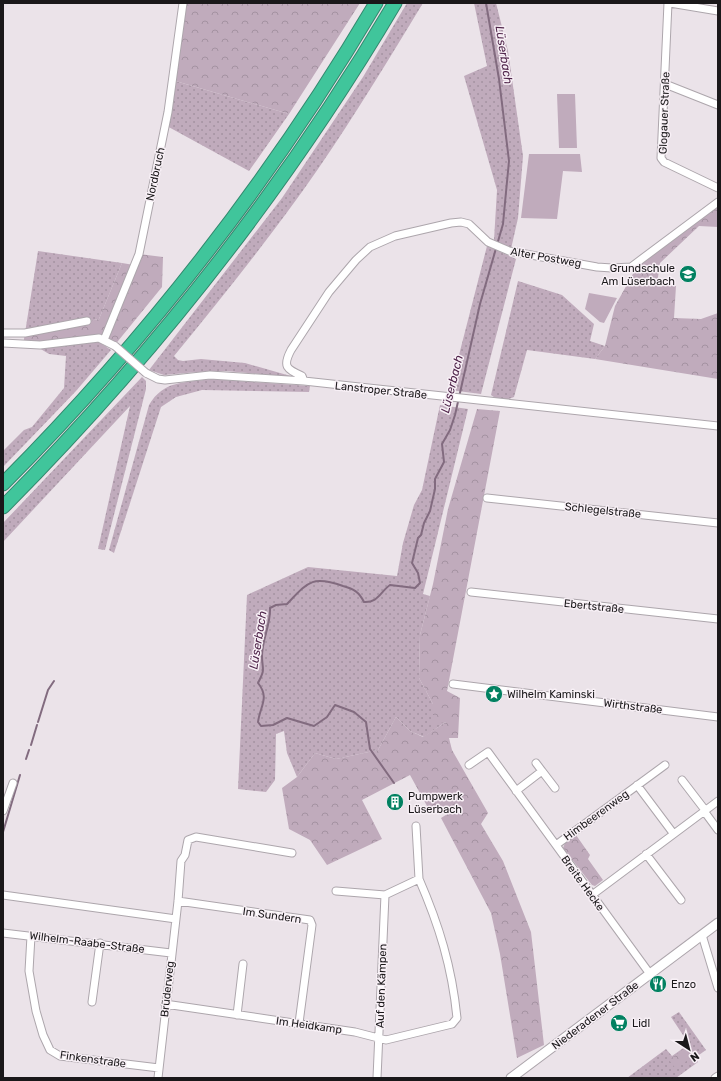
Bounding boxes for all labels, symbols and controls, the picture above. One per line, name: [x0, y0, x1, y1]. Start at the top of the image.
water label: Lüserbach: [492, 25, 516, 85]
street label: Glogauer Straße: [657, 72, 672, 154]
street label: Nordbruch: [143, 146, 168, 202]
street label: Alter Postweg: [509, 245, 582, 270]
place label: Grundschule Am Lüserbach: [601, 262, 675, 288]
school or university icon: Grundschule Am Lüserbach: [678, 264, 698, 284]
water label: Lüserbach: [438, 354, 466, 414]
street label: Lanstroper Straße: [334, 379, 428, 402]
street label: Schlegelstraße: [564, 500, 642, 521]
street label: Ebertstraße: [563, 597, 625, 616]
water label: Lüserbach: [246, 610, 270, 670]
place icon: Wilhelm Kaminski: [484, 684, 504, 704]
place label: Wilhelm Kaminski: [507, 688, 595, 701]
street label: Wirthstraße: [603, 696, 663, 717]
street label: Himbeerenweg: [561, 787, 631, 843]
place label: Pumpwerk Lüserbach: [408, 790, 463, 816]
building icon: Pumpwerk Lüserbach: [385, 792, 405, 812]
street label: Breite Hecke: [558, 853, 607, 913]
street label: Im Sundern: [242, 905, 302, 926]
street label: Wilhelm-Raabe-Straße: [29, 929, 145, 956]
street label: Auf den Kämpen: [374, 944, 389, 1028]
street label: Brüderweg: [158, 960, 177, 1018]
restaurant icon: Enzo: [648, 974, 668, 994]
street label: Niederadener Straße: [549, 978, 641, 1052]
place label: Enzo: [671, 978, 696, 991]
supermarket icon: Lidl: [609, 1013, 629, 1033]
street label: Im Heidkamp: [275, 1014, 343, 1037]
place label: Lidl: [632, 1017, 650, 1030]
north arrow: [669, 1029, 709, 1069]
street label: Finkenstraße: [59, 1048, 127, 1071]
text: N: [687, 1049, 702, 1064]

